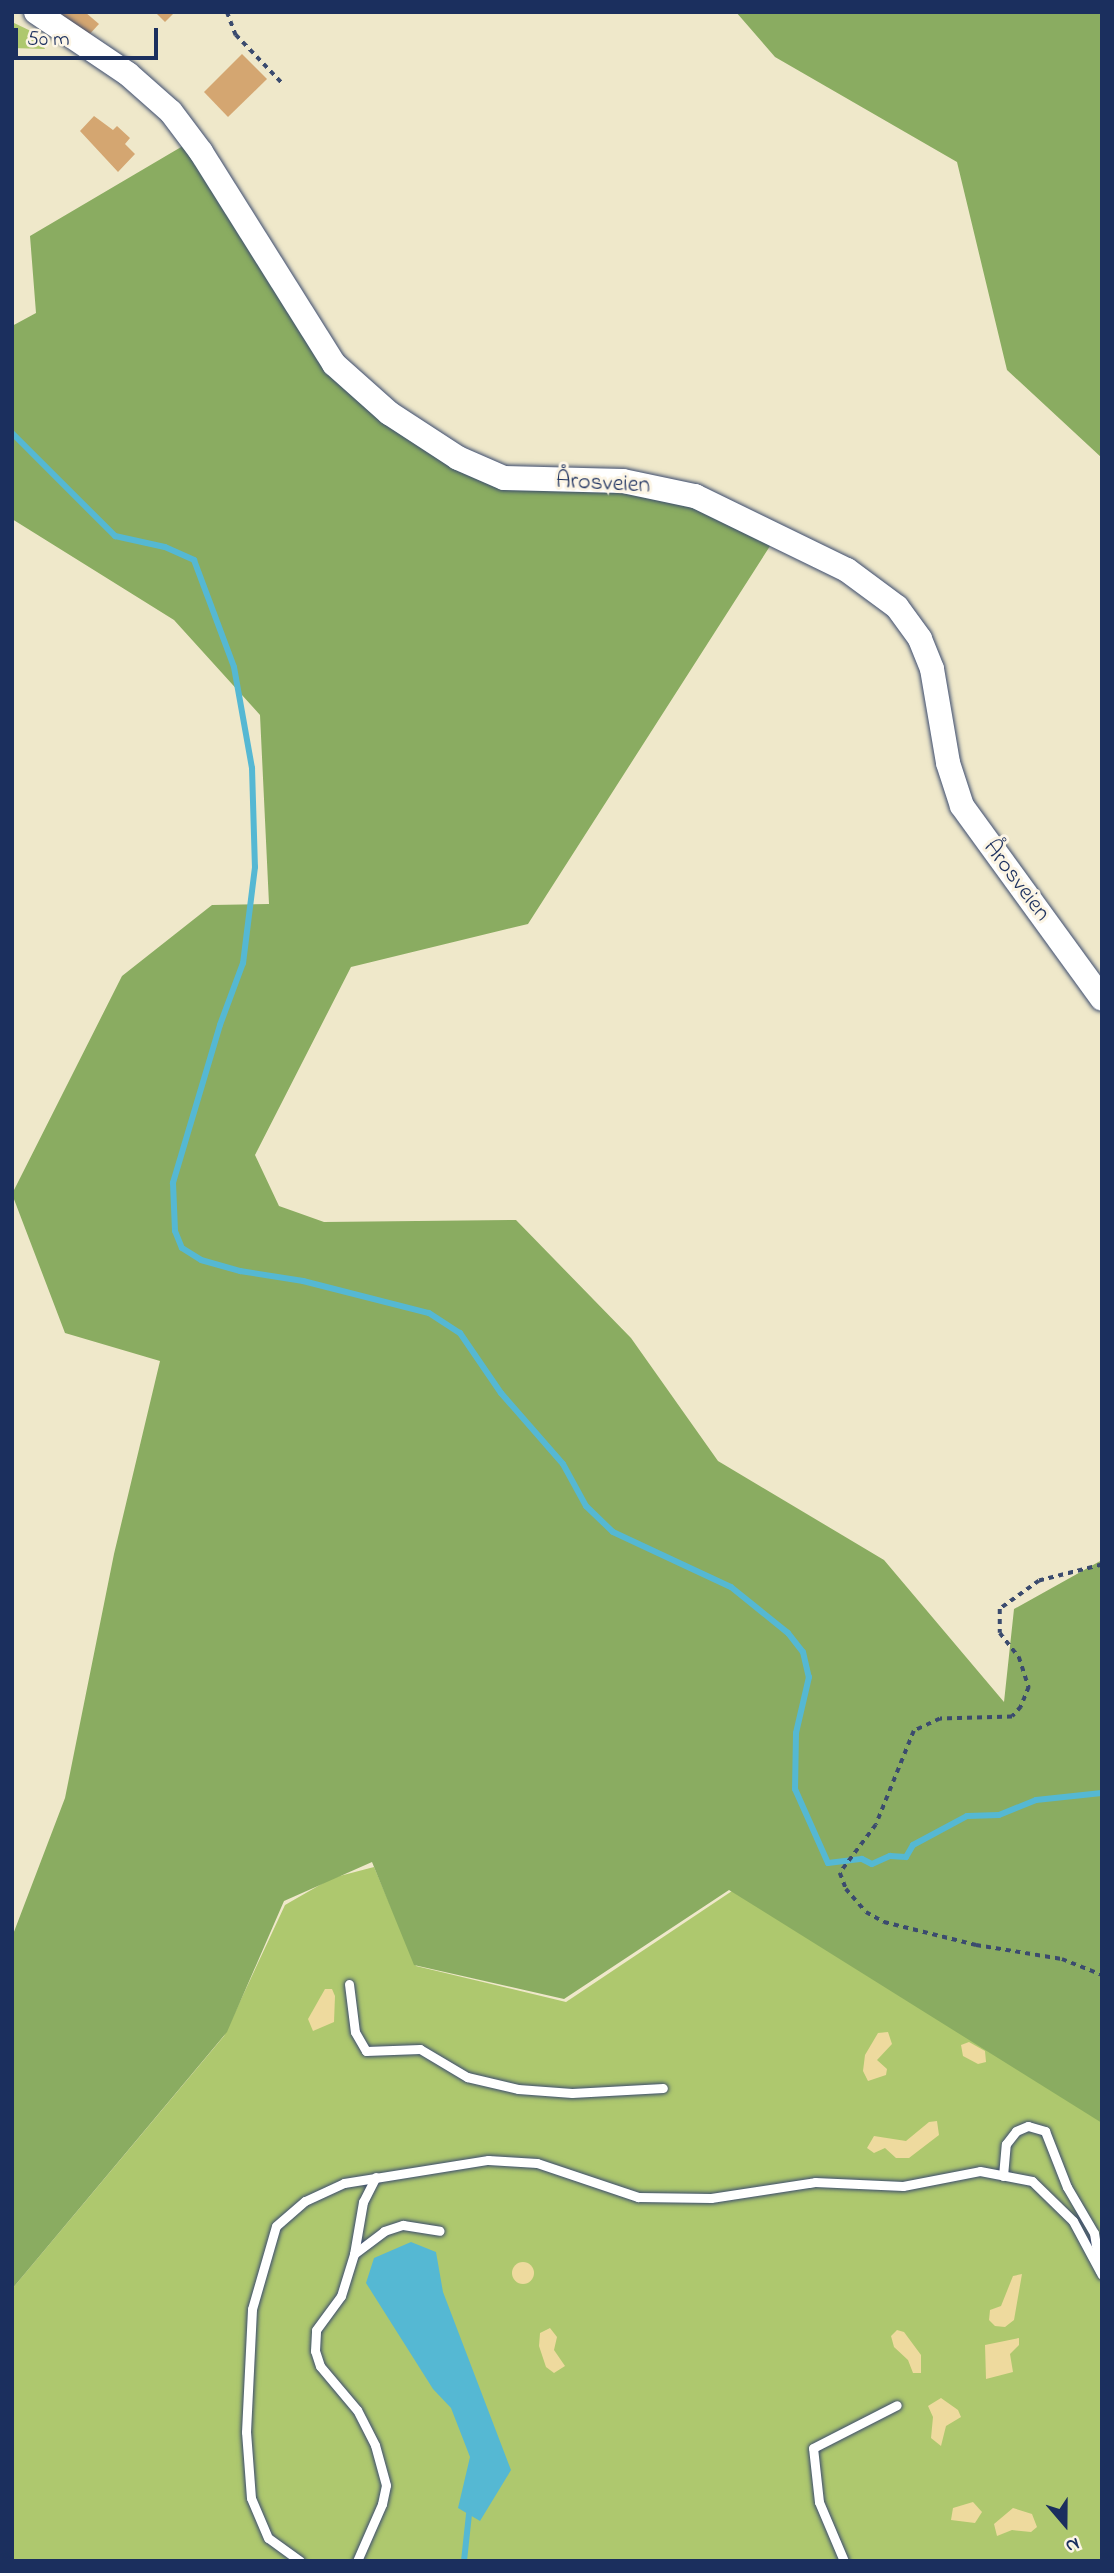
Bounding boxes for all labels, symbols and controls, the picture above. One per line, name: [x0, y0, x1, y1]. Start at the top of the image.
scale bar: [18, 14, 161, 58]
text: 50 m: [27, 25, 70, 55]
street label: Årosveien: [555, 467, 651, 501]
street label: Årosveien: [976, 835, 1056, 927]
north arrow: [1030, 2489, 1100, 2559]
text: N: [1062, 2529, 1083, 2559]

